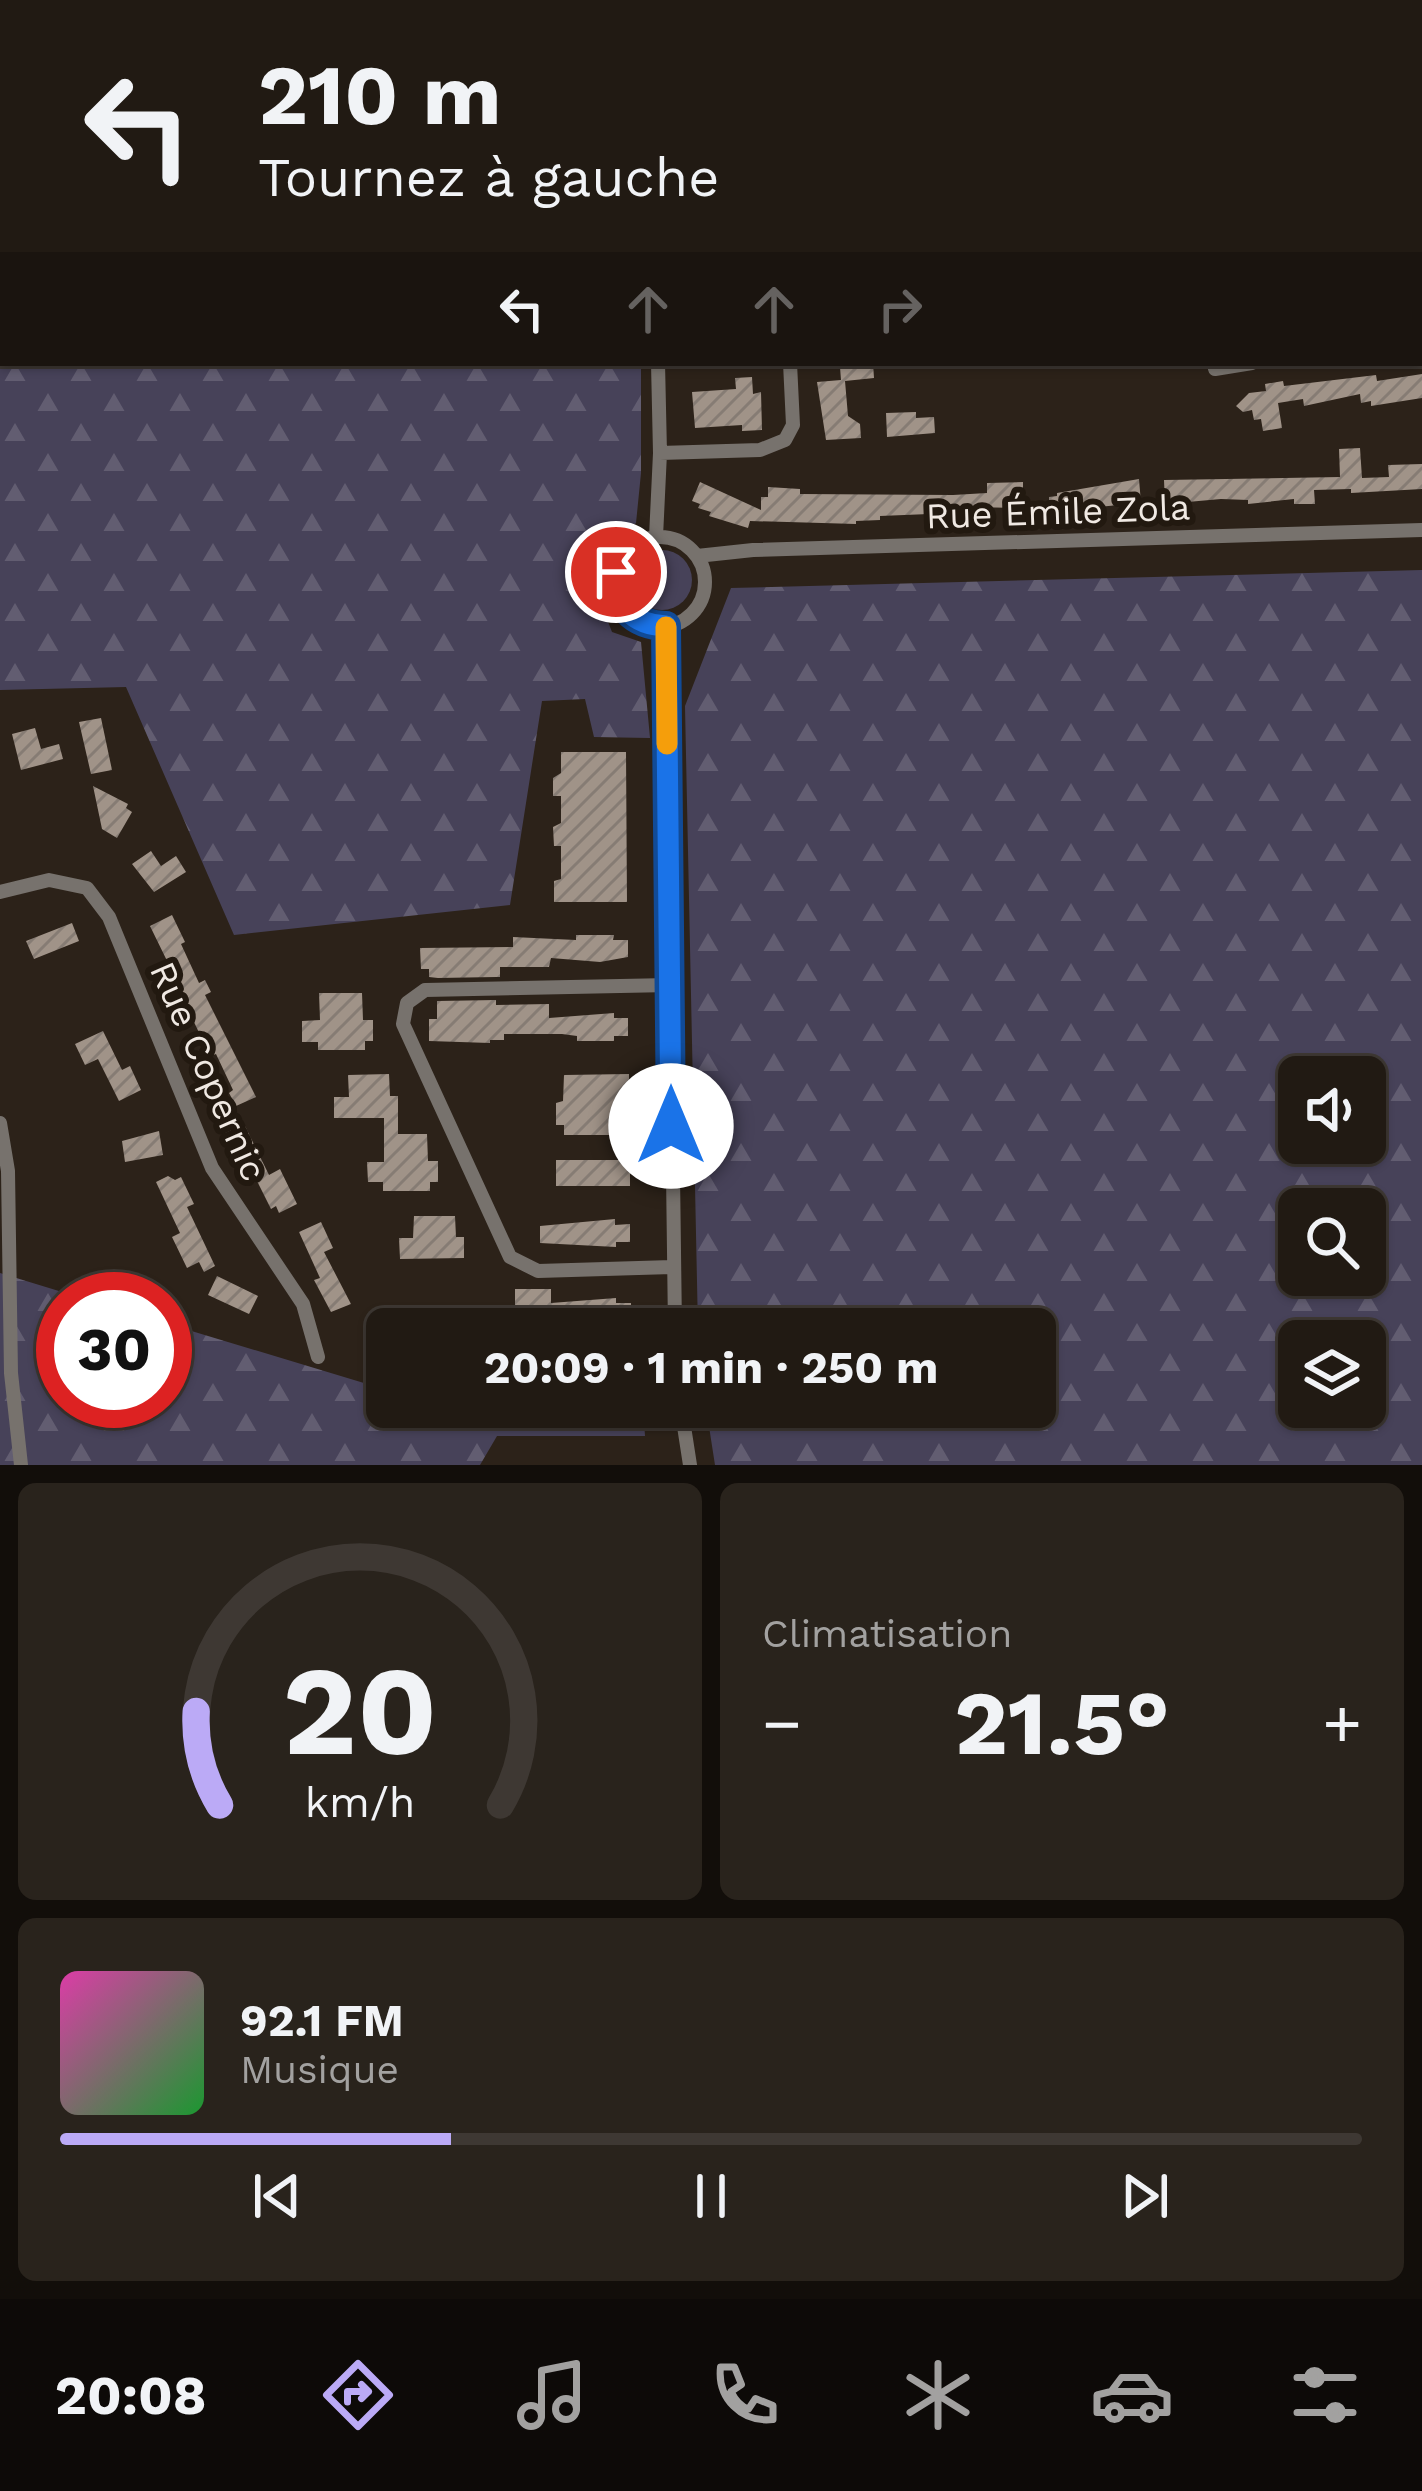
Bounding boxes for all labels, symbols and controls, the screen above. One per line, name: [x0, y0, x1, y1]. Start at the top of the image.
text: 210 m: [258, 46, 501, 144]
icon: left: [60, 48, 216, 204]
text: Tournez à gauche: [258, 146, 719, 209]
icon: left: [489, 276, 555, 342]
icon: ahead: [615, 276, 681, 342]
icon: ahead: [741, 276, 807, 342]
icon: right: [867, 276, 933, 342]
street label: Rue Émile Zola: [925, 486, 1191, 538]
pin: [565, 521, 667, 623]
icon: arrive: [583, 539, 649, 605]
street label: Rue Copernic: [141, 955, 275, 1187]
map controls: [1278, 1056, 1386, 1428]
button: sound: [1278, 1056, 1386, 1164]
position arrow: [608, 1063, 734, 1189]
button: search: [1278, 1188, 1386, 1296]
speed limit sign: 30: [36, 1272, 192, 1428]
button: layers: [1278, 1320, 1386, 1428]
text: 20:09 · 1 min · 250 m: [484, 1341, 938, 1394]
text: Climatisation: [762, 1611, 1012, 1656]
text: 20: [283, 1638, 437, 1784]
text: 21.5°: [954, 1670, 1170, 1776]
text: −: [762, 1685, 802, 1762]
text: +: [1322, 1685, 1362, 1762]
text: km/h: [305, 1776, 415, 1826]
text: 92.1 FM: [240, 1994, 404, 2047]
text: Musique: [240, 2047, 399, 2092]
icon: previous: [244, 2163, 310, 2229]
icon: pause: [678, 2163, 744, 2229]
icon: next: [1112, 2163, 1178, 2229]
icon: directions: [316, 2353, 400, 2437]
icon: music: [510, 2353, 594, 2437]
icon: phone: [703, 2353, 787, 2437]
icon: climate: [896, 2353, 980, 2437]
icon: car: [1090, 2353, 1174, 2437]
icon: filters: [1283, 2353, 1367, 2437]
text: 20:08: [55, 2364, 207, 2427]

